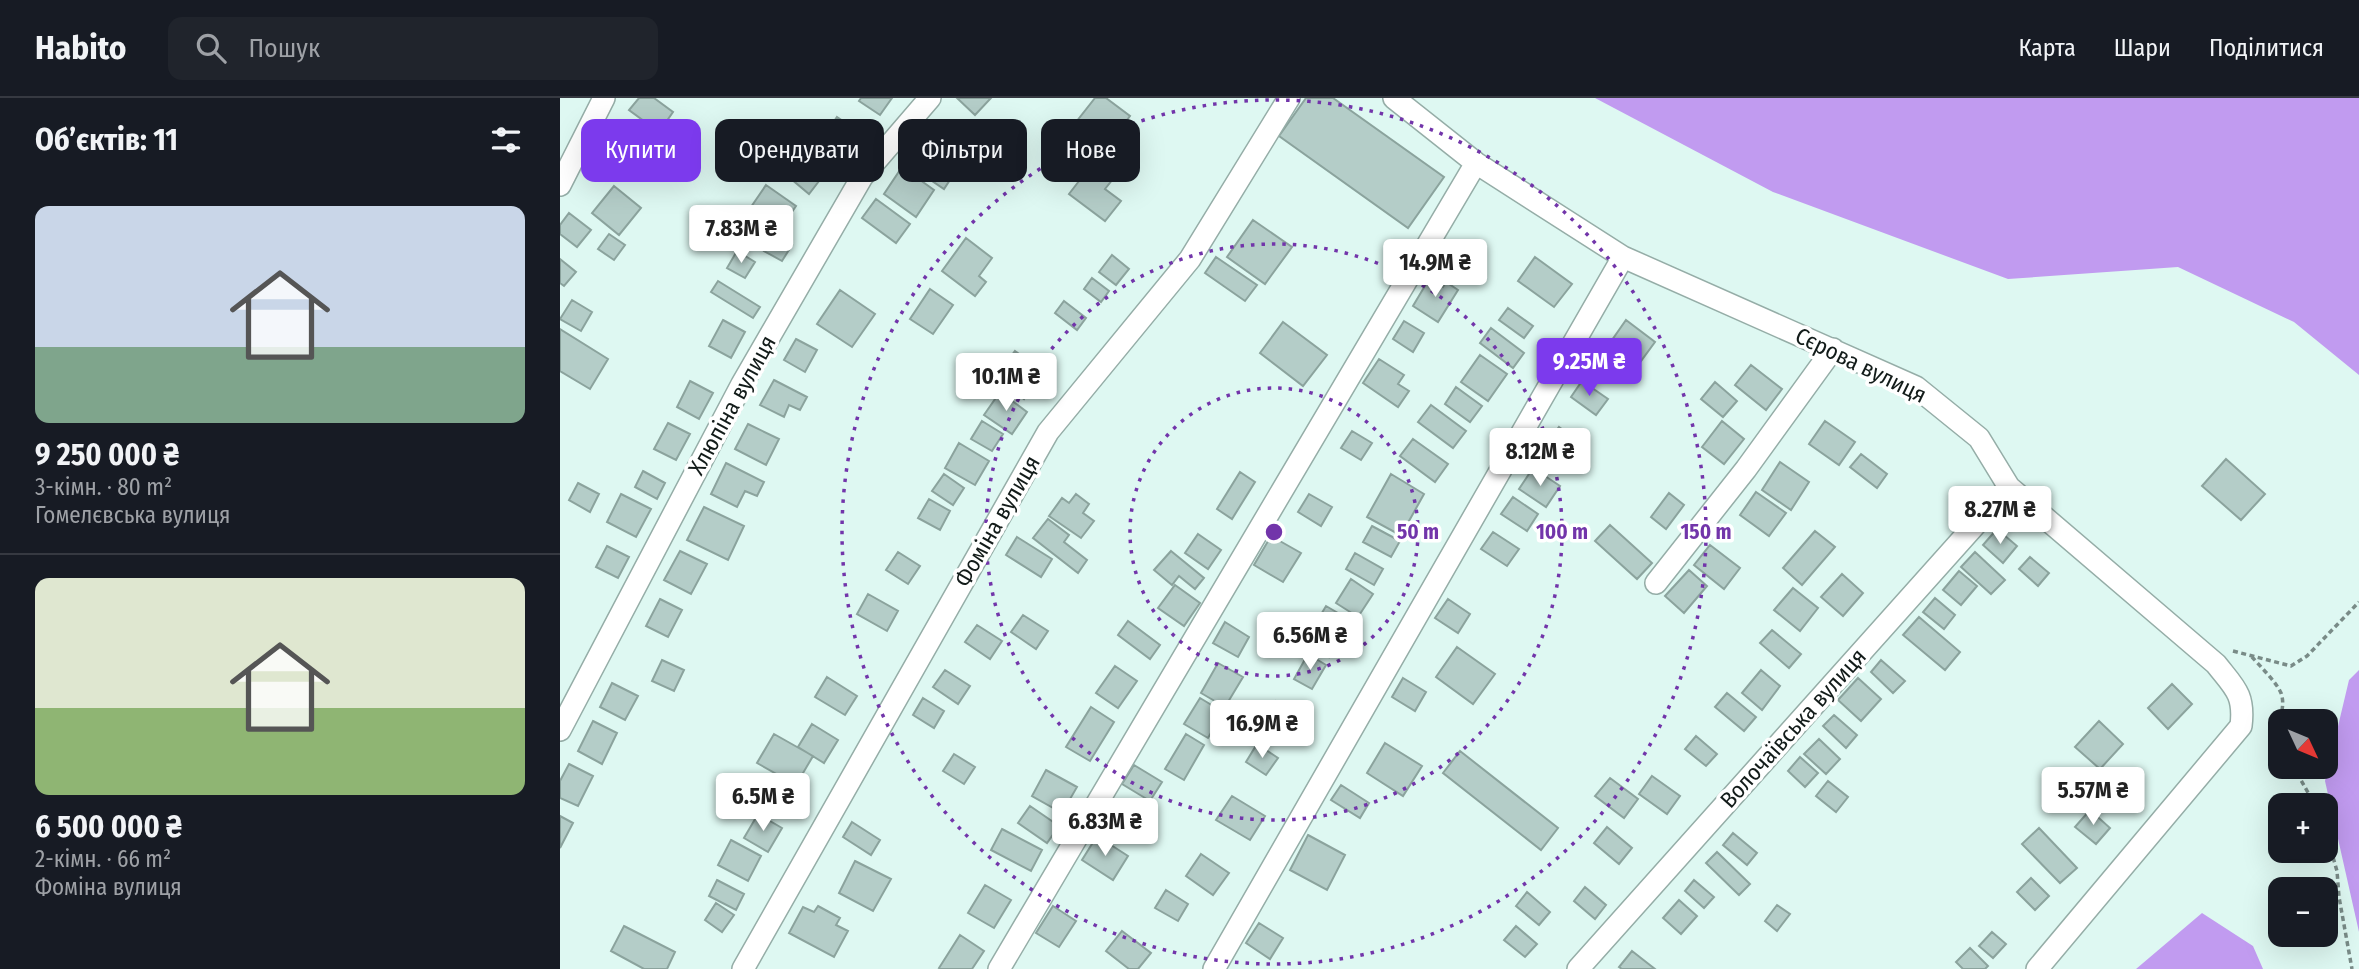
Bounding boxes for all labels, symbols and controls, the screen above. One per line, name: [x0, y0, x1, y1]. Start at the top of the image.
search box: [168, 17, 658, 80]
text: Habito: [35, 28, 126, 68]
icon: search: [192, 29, 230, 67]
text: Пошук: [248, 33, 320, 64]
text: Карта: [2018, 34, 2076, 62]
text: Шари: [2114, 34, 2171, 62]
text: Поділитися: [2209, 34, 2324, 62]
chip: Купити: [581, 119, 701, 182]
chip: Орендувати: [715, 119, 884, 182]
chip: Фільтри: [898, 119, 1027, 182]
chip: Нове: [1041, 119, 1140, 182]
icon: filters: [487, 121, 525, 159]
text: Об’єктів: 11: [35, 122, 178, 158]
pin: 7.83M ₴: [676, 206, 806, 265]
text: 7.83M ₴: [705, 214, 777, 242]
pin: 14.9M ₴: [1370, 240, 1500, 299]
text: 14.9M ₴: [1399, 248, 1471, 276]
icon: home: [217, 252, 343, 378]
street label: Сєрова вулиця: [1791, 321, 1931, 409]
street label: Хлюпіна вулиця: [682, 330, 782, 480]
pin: 9.25M ₴: [1524, 338, 1654, 398]
text: 9.25M ₴: [1553, 347, 1625, 375]
pin: 10.1M ₴: [941, 354, 1071, 413]
text: 10.1M ₴: [972, 362, 1040, 390]
pin: 8.12M ₴: [1475, 428, 1605, 488]
text: 9 250 000 ₴: [35, 437, 179, 473]
text: 8.12M ₴: [1506, 437, 1575, 465]
street label: Фоміна вулиця: [948, 450, 1046, 592]
text: 3-кімн. · 80 m²: [35, 473, 172, 501]
pin: 8.27M ₴: [1935, 486, 2065, 546]
text: 8.27M ₴: [1964, 495, 2036, 523]
text: Гомелєвська вулиця: [35, 501, 230, 529]
text: 50 m: [1397, 519, 1439, 545]
text: 100 m: [1536, 519, 1588, 545]
text: 150 m: [1680, 519, 1732, 545]
centre of rings: [1262, 520, 1286, 544]
pin: 6.56M ₴: [1245, 612, 1375, 672]
text: 6.56M ₴: [1273, 621, 1347, 649]
icon: home: [217, 624, 343, 750]
street label: Волочаївська вулиця: [1714, 643, 1872, 813]
pin: 16.9M ₴: [1197, 700, 1327, 760]
text: 16.9M ₴: [1226, 709, 1298, 737]
north arrow: [2268, 709, 2338, 779]
map controls: [2268, 709, 2338, 947]
pin: 5.57M ₴: [2028, 768, 2158, 827]
pin: 6.5M ₴: [706, 774, 820, 833]
text: 5.57M ₴: [2058, 776, 2128, 804]
text: 6.5M ₴: [732, 782, 794, 810]
button: +: [2268, 793, 2338, 863]
pin: 6.83M ₴: [1040, 798, 1170, 858]
text: 6.83M ₴: [1068, 807, 1142, 835]
text: 6 500 000 ₴: [35, 809, 182, 845]
text: 2-кімн. · 66 m²: [35, 845, 171, 873]
text: Фоміна вулиця: [35, 873, 182, 901]
button: −: [2268, 877, 2338, 947]

